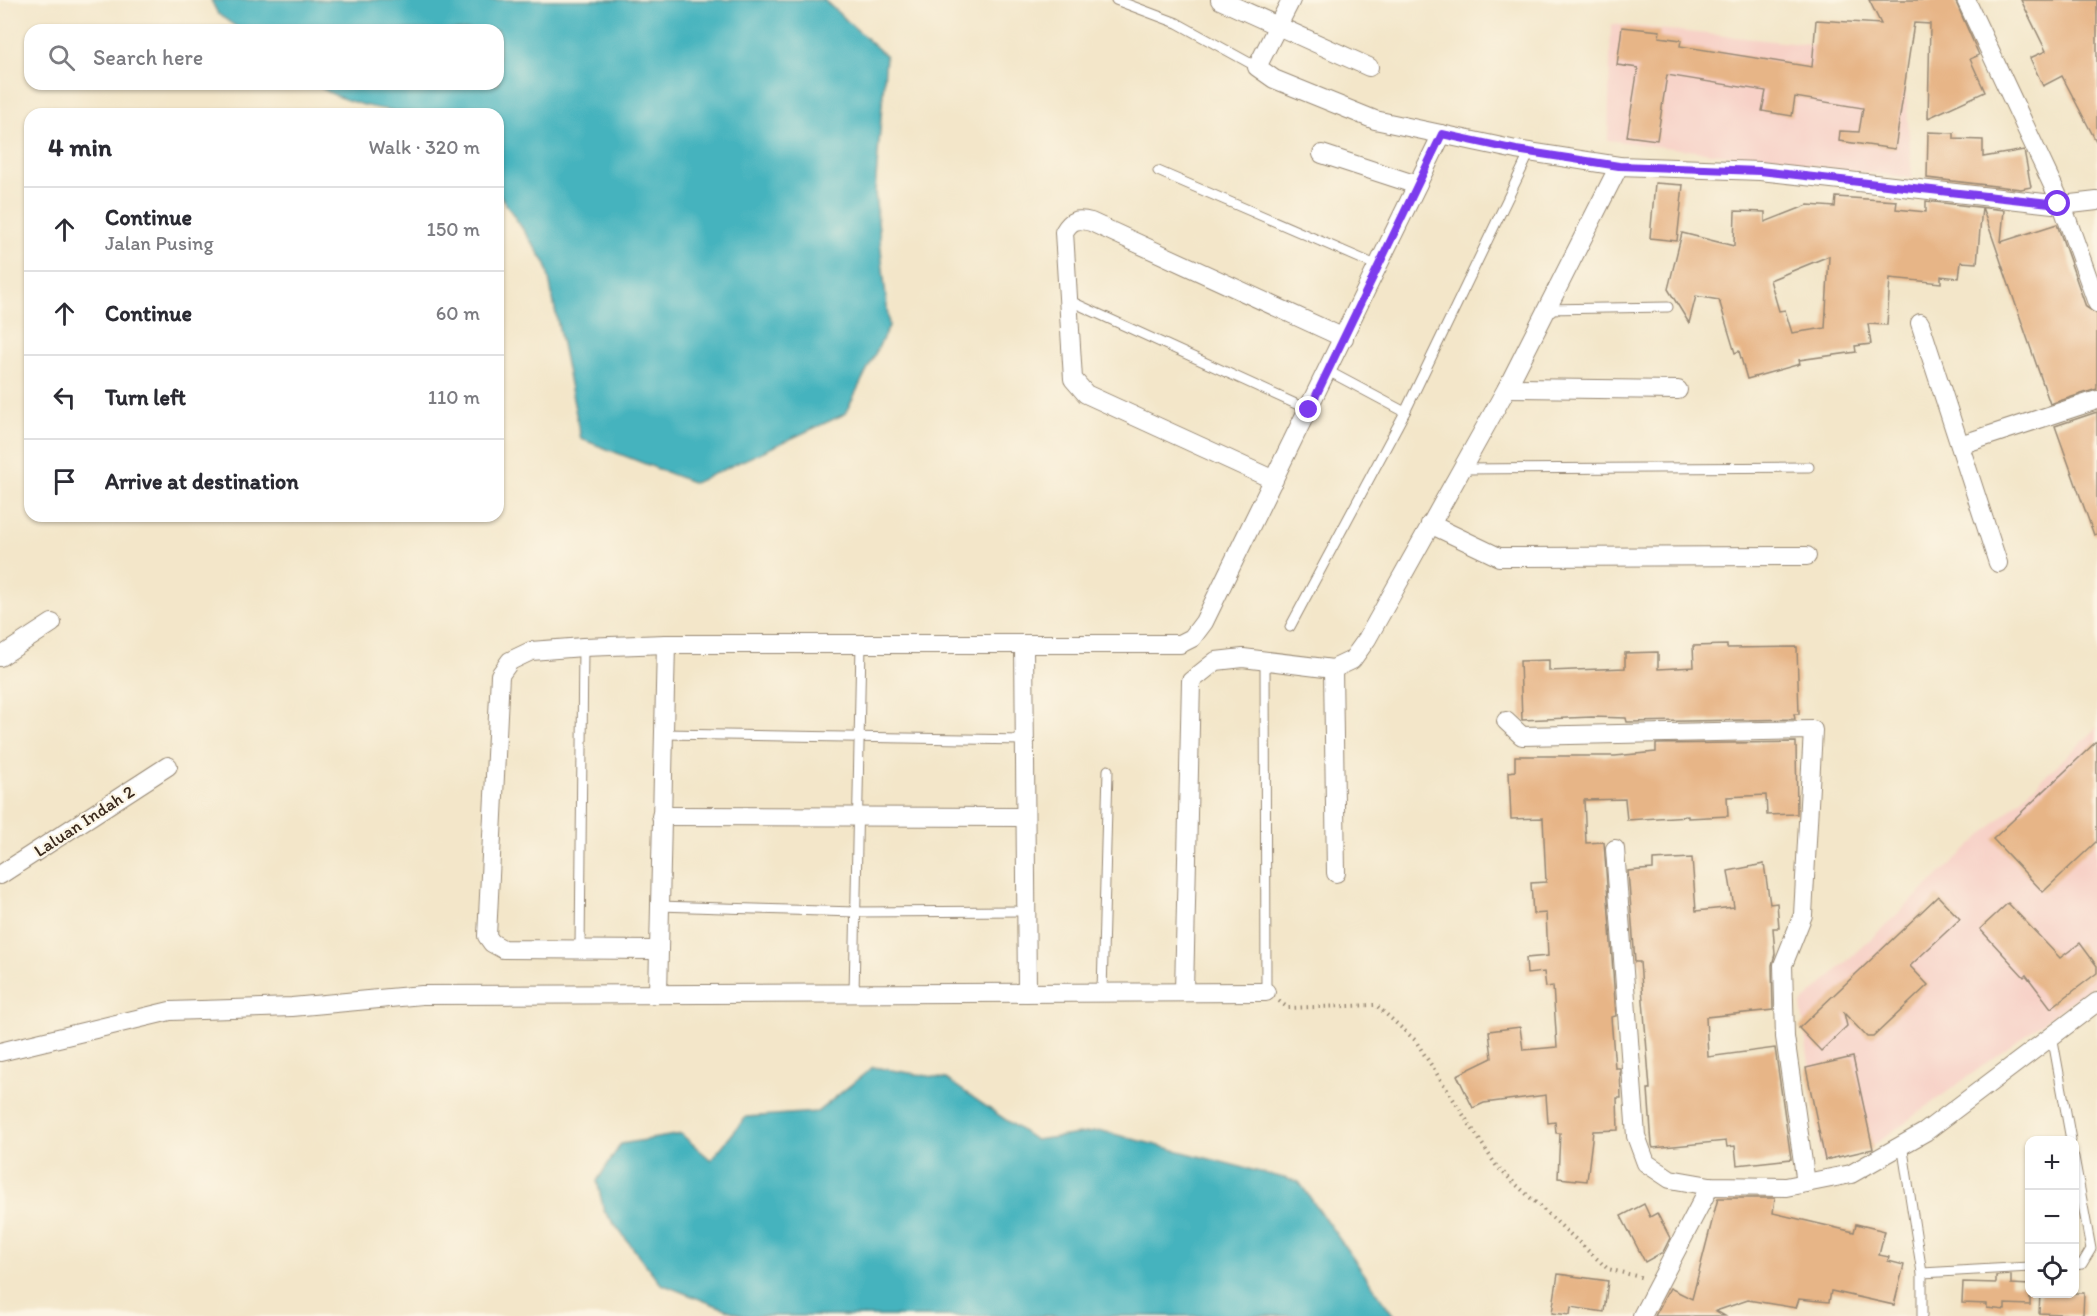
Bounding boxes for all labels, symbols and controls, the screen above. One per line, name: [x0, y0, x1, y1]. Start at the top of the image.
search box: [24, 24, 504, 90]
icon: search: [45, 41, 78, 74]
text: Search here: [93, 44, 203, 71]
text: 4 min: [48, 131, 112, 163]
text: Walk · 320 m: [368, 135, 480, 159]
route start: [2044, 190, 2070, 216]
text: Continue: [105, 204, 192, 231]
icon: ahead: [48, 213, 81, 246]
text: 150 m: [427, 217, 480, 241]
text: Jalan Pusing: [105, 231, 214, 255]
icon: ahead: [48, 297, 81, 330]
text: Continue: [105, 300, 192, 327]
text: 60 m: [436, 301, 480, 325]
icon: left: [48, 381, 81, 414]
text: Turn left: [105, 384, 186, 411]
text: 110 m: [428, 385, 480, 409]
route end: [1295, 396, 1321, 422]
icon: arrive: [48, 465, 81, 498]
text: Arrive at destination: [105, 468, 299, 495]
street label: Laluan Indah 2: [30, 780, 139, 862]
map controls: [2025, 1136, 2079, 1298]
button: +: [2025, 1136, 2079, 1190]
button: −: [2025, 1190, 2079, 1244]
button: locate: [2025, 1244, 2079, 1298]

